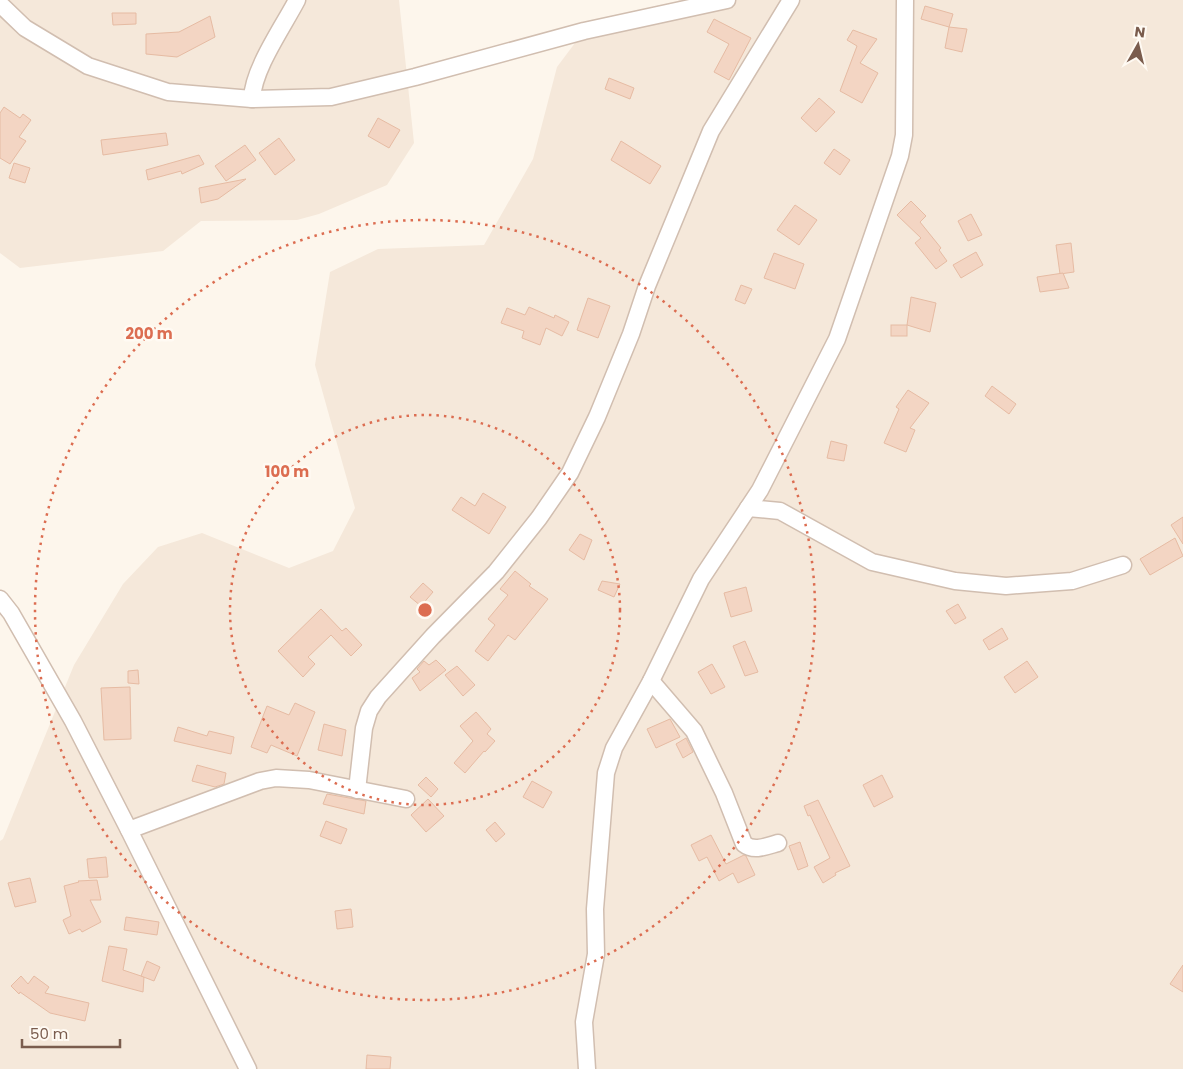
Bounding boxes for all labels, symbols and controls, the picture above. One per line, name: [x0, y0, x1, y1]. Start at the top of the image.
north arrow: [1113, 20, 1163, 70]
text: N: [1133, 21, 1146, 43]
text: 200 m: [125, 323, 173, 344]
text: 100 m: [265, 461, 309, 482]
centre of rings: [416, 601, 434, 619]
scale bar: [22, 1016, 120, 1048]
text: 50 m: [30, 1023, 68, 1044]

